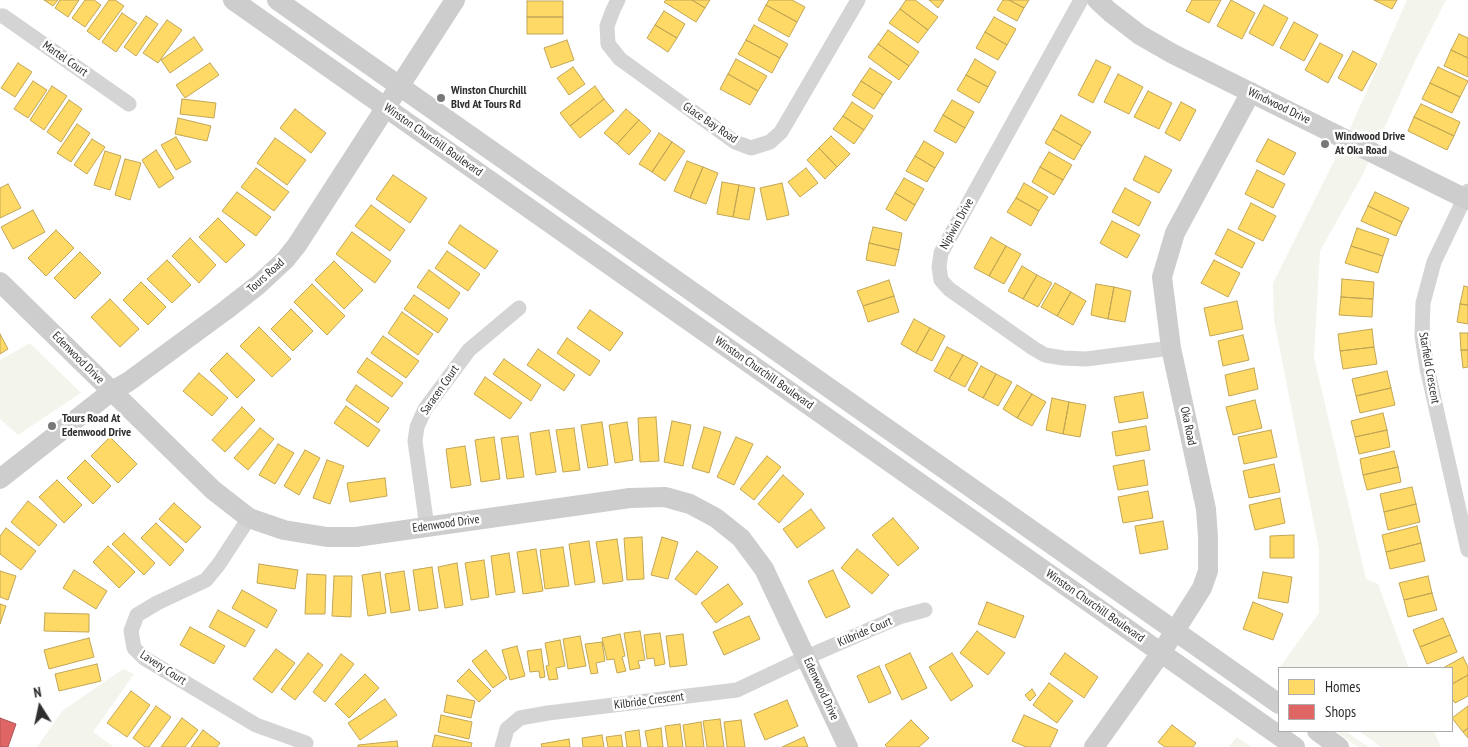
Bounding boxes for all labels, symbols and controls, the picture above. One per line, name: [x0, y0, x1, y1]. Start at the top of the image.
street label: Martel Court: [40, 38, 90, 80]
place label: Winston Churchill Blvd At Tours Rd: [451, 84, 526, 112]
street label: Windwood Drive: [1245, 85, 1313, 127]
marker: Winston Churchill Blvd At Tours Rd: [435, 92, 447, 104]
street label: Glace Bay Road: [680, 99, 740, 147]
street label: Winston Churchill Boulevard: [381, 100, 485, 180]
place label: Windwood Drive At Oka Road: [1335, 130, 1405, 158]
marker: Windwood Drive At Oka Road: [1319, 138, 1331, 150]
street label: Nipiwin Drive: [937, 196, 977, 252]
street label: Tours Road: [245, 256, 287, 296]
street label: Edenwood Drive: [49, 329, 107, 387]
street label: Starfield Crescent: [1416, 331, 1442, 405]
street label: Winston Churchill Boulevard: [712, 333, 816, 413]
street label: Saracen Court: [418, 362, 462, 418]
street label: Oka Road: [1177, 405, 1199, 447]
place label: Tours Road At Edenwood Drive: [62, 412, 131, 440]
marker: Tours Road At Edenwood Drive: [46, 420, 58, 432]
street label: Edenwood Drive: [412, 512, 480, 536]
street label: Winston Churchill Boulevard: [1043, 566, 1147, 646]
street label: Kilbride Court: [836, 614, 894, 650]
street label: Lavery Court: [137, 648, 189, 688]
street label: Edenwood Drive: [800, 655, 842, 723]
legend: [1278, 667, 1453, 732]
text: Homes: [1325, 677, 1361, 696]
north arrow: [15, 682, 65, 732]
text: N: [32, 683, 43, 702]
street label: Kilbride Crescent: [613, 690, 685, 712]
text: Shops: [1325, 702, 1356, 721]

